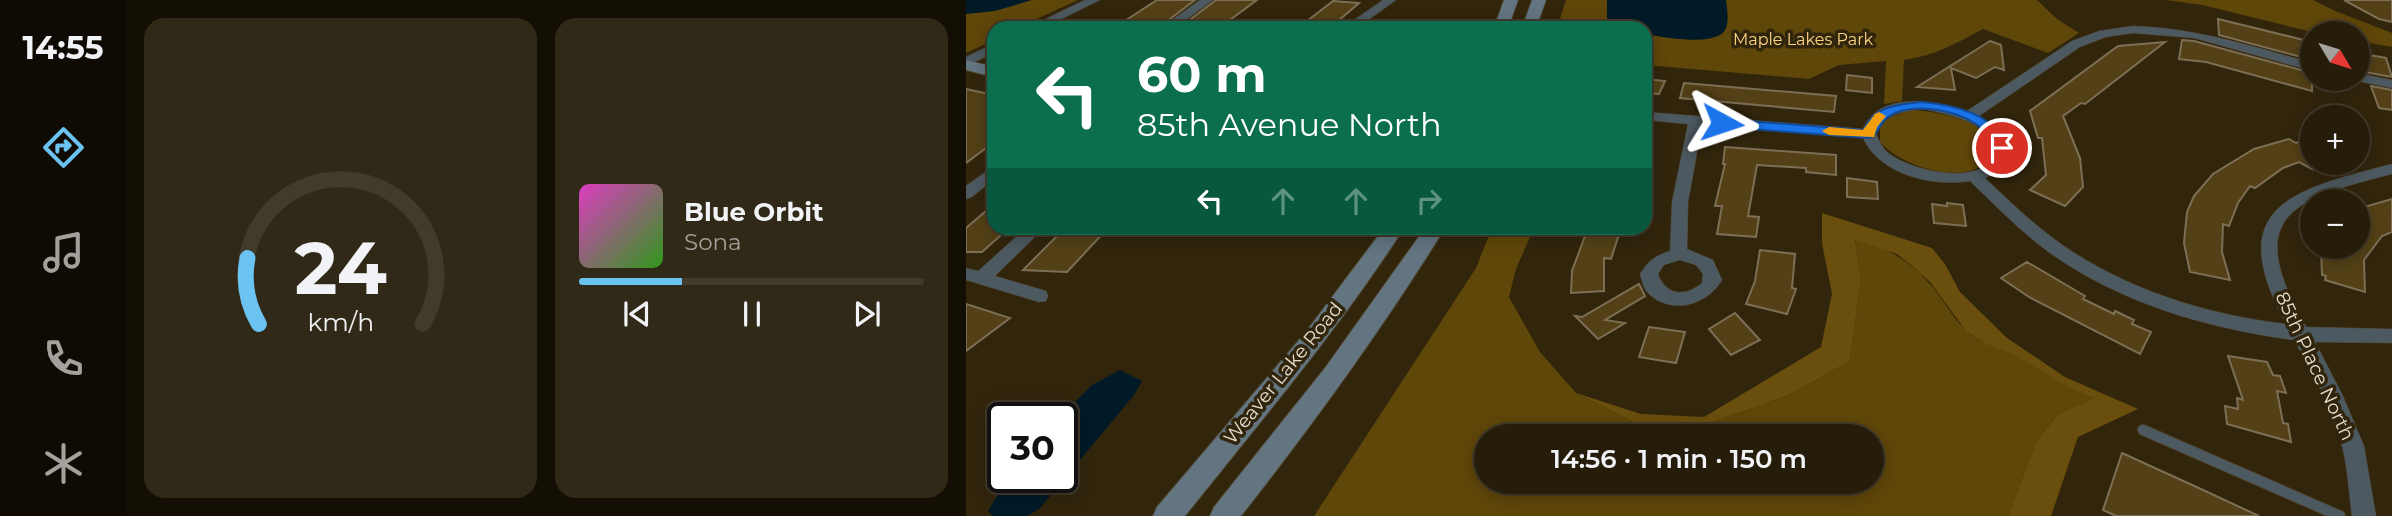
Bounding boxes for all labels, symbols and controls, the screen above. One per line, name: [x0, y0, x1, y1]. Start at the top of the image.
north arrow: [2300, 21, 2370, 91]
map controls: [2300, 21, 2370, 259]
text: 14:55: [22, 28, 104, 67]
park label: Maple Lakes Park: [1733, 30, 1873, 49]
text: 60 m: [1137, 45, 1267, 104]
icon: left: [1022, 49, 1113, 140]
position arrow: [1685, 86, 1759, 160]
text: 85th Avenue North: [1137, 105, 1442, 144]
button: +: [2300, 105, 2370, 175]
pin: [1972, 118, 2032, 178]
icon: directions: [39, 123, 88, 172]
icon: arrive: [1983, 129, 2021, 167]
icon: left: [1191, 182, 1229, 220]
icon: ahead: [1264, 182, 1302, 220]
icon: ahead: [1337, 182, 1375, 220]
icon: right: [1410, 182, 1448, 220]
button: −: [2300, 189, 2370, 259]
text: Blue Orbit: [684, 196, 823, 228]
text: 24: [294, 224, 387, 312]
icon: music: [39, 228, 88, 277]
text: Sona: [684, 228, 742, 256]
street label: 85th Place North: [2271, 288, 2359, 444]
icon: previous: [618, 295, 656, 333]
icon: pause: [733, 295, 771, 333]
icon: next: [848, 295, 886, 333]
street label: Weaver Lake Road: [1219, 297, 1347, 449]
text: km/h: [307, 307, 374, 337]
icon: phone: [39, 334, 88, 383]
speed limit sign: 30: [987, 402, 1078, 493]
icon: climate: [39, 439, 88, 488]
text: 14:56 · 1 min · 150 m: [1551, 443, 1807, 475]

